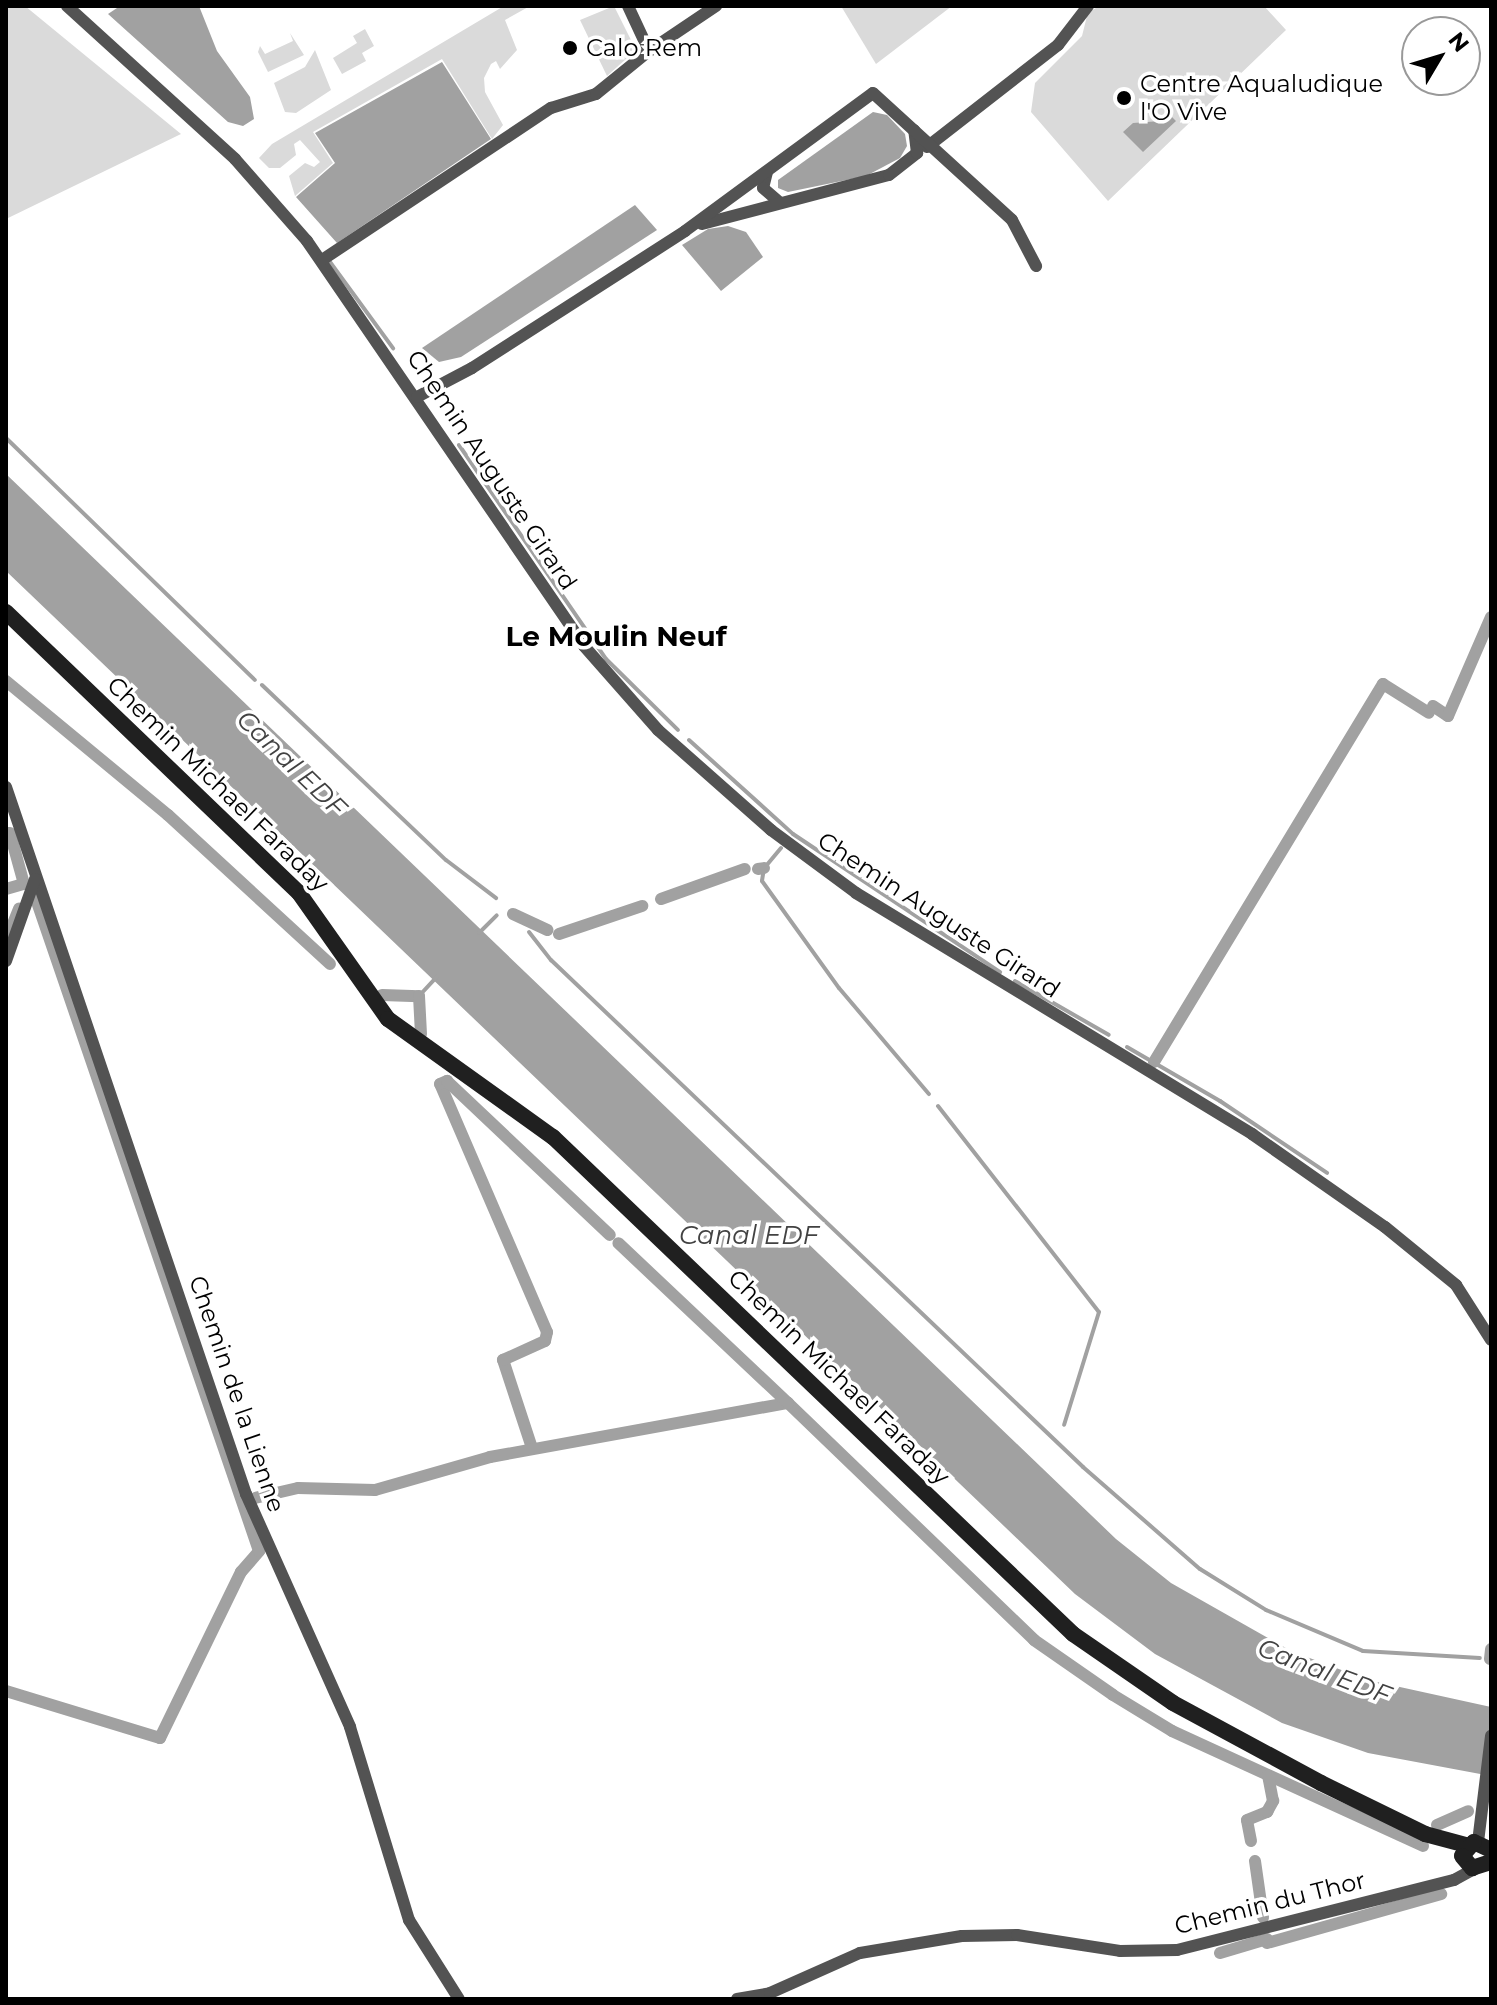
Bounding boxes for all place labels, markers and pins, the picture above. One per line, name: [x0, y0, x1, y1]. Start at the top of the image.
place label: Calo Rem: [586, 34, 702, 62]
marker: Calo Rem: [561, 39, 579, 57]
place label: Centre Aqualudique l'O Vive: [1140, 70, 1383, 126]
marker: Centre Aqualudique l'O Vive: [1115, 89, 1133, 107]

